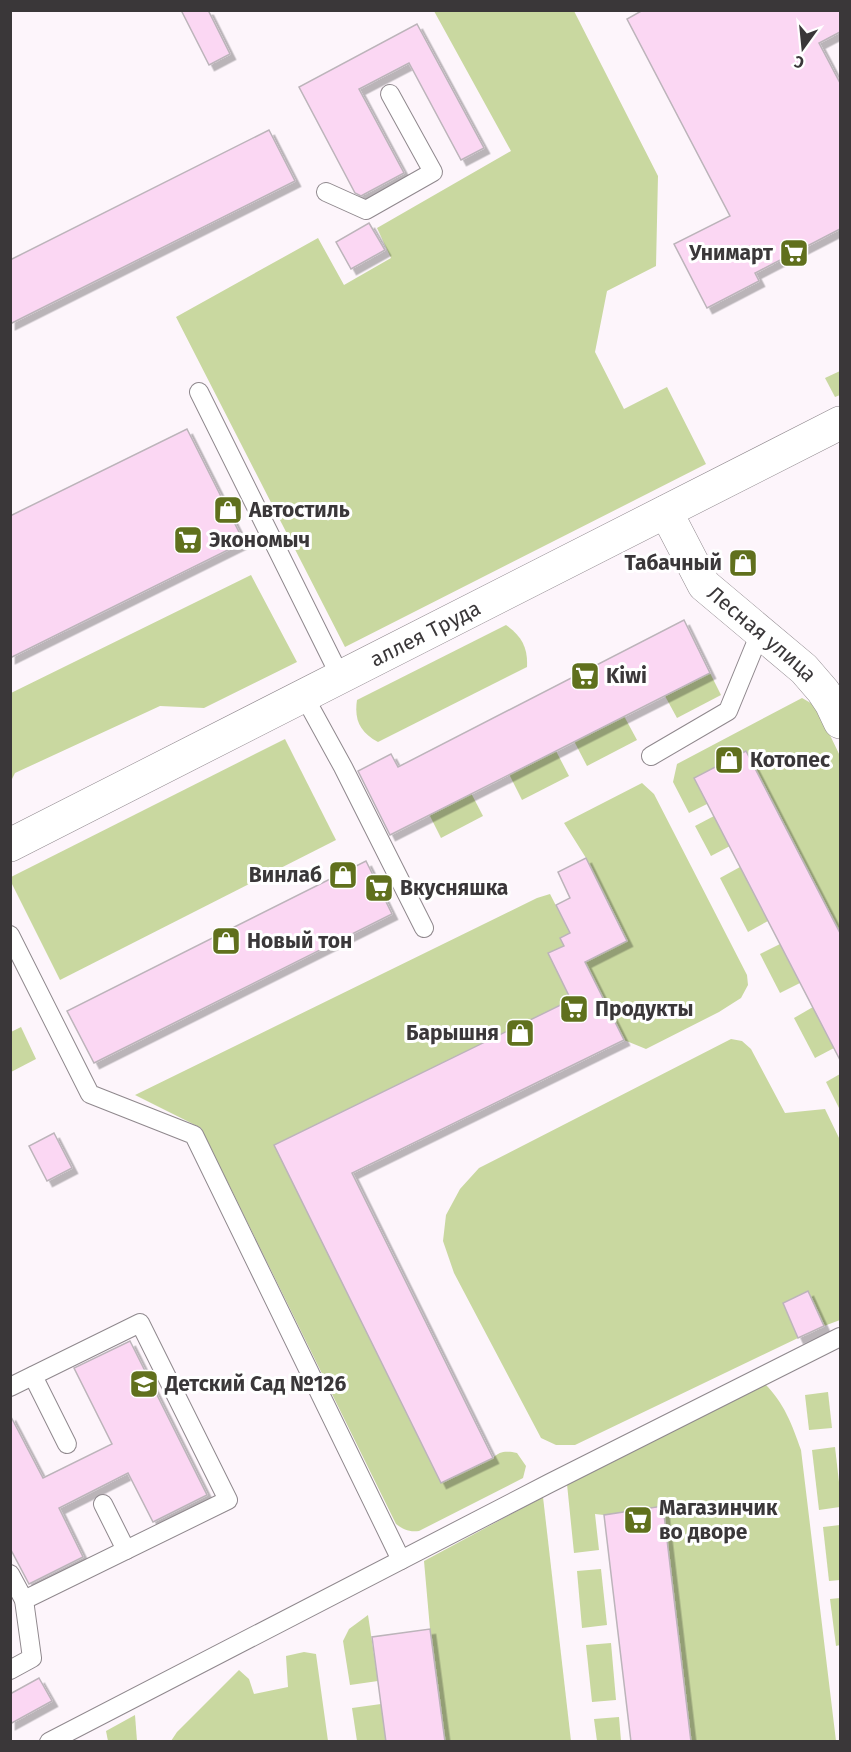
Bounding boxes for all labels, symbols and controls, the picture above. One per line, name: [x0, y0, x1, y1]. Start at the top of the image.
north arrow: [773, 18, 833, 78]
text: С: [792, 51, 806, 72]
supermarket icon: Унимарт: [778, 237, 810, 269]
place label: Унимарт: [688, 240, 774, 266]
shop icon: Автостиль: [212, 494, 244, 526]
place label: Автостиль: [248, 497, 350, 523]
supermarket icon: Экономыч: [172, 524, 204, 556]
place label: Экономыч: [209, 527, 310, 553]
shop icon: Табачный: [727, 547, 759, 579]
place label: Табачный: [625, 550, 722, 576]
street label: Лесная улица: [702, 580, 822, 687]
street label: аллея Труда: [366, 595, 485, 673]
supermarket icon: Kiwi: [569, 660, 601, 692]
place label: Kiwi: [606, 663, 647, 689]
shop icon: Котопес: [713, 744, 745, 776]
place label: Котопес: [750, 747, 830, 773]
shop icon: Винлаб: [327, 859, 359, 891]
place label: Винлаб: [249, 862, 322, 888]
supermarket icon: Вкусняшка: [363, 872, 395, 904]
place label: Вкусняшка: [400, 875, 508, 901]
shop icon: Новый тон: [210, 925, 242, 957]
place label: Новый тон: [247, 928, 352, 954]
supermarket icon: Продукты: [558, 993, 590, 1025]
place label: Продукты: [595, 996, 693, 1022]
shop icon: Барышня: [504, 1017, 536, 1049]
place label: Барышня: [406, 1020, 499, 1046]
school or university icon: Детский Сад №126: [128, 1368, 160, 1400]
place label: Детский Сад №126: [164, 1371, 346, 1397]
place label: Магазинчик во дворе: [659, 1495, 778, 1545]
supermarket icon: Магазинчик во дворе: [622, 1504, 654, 1536]

